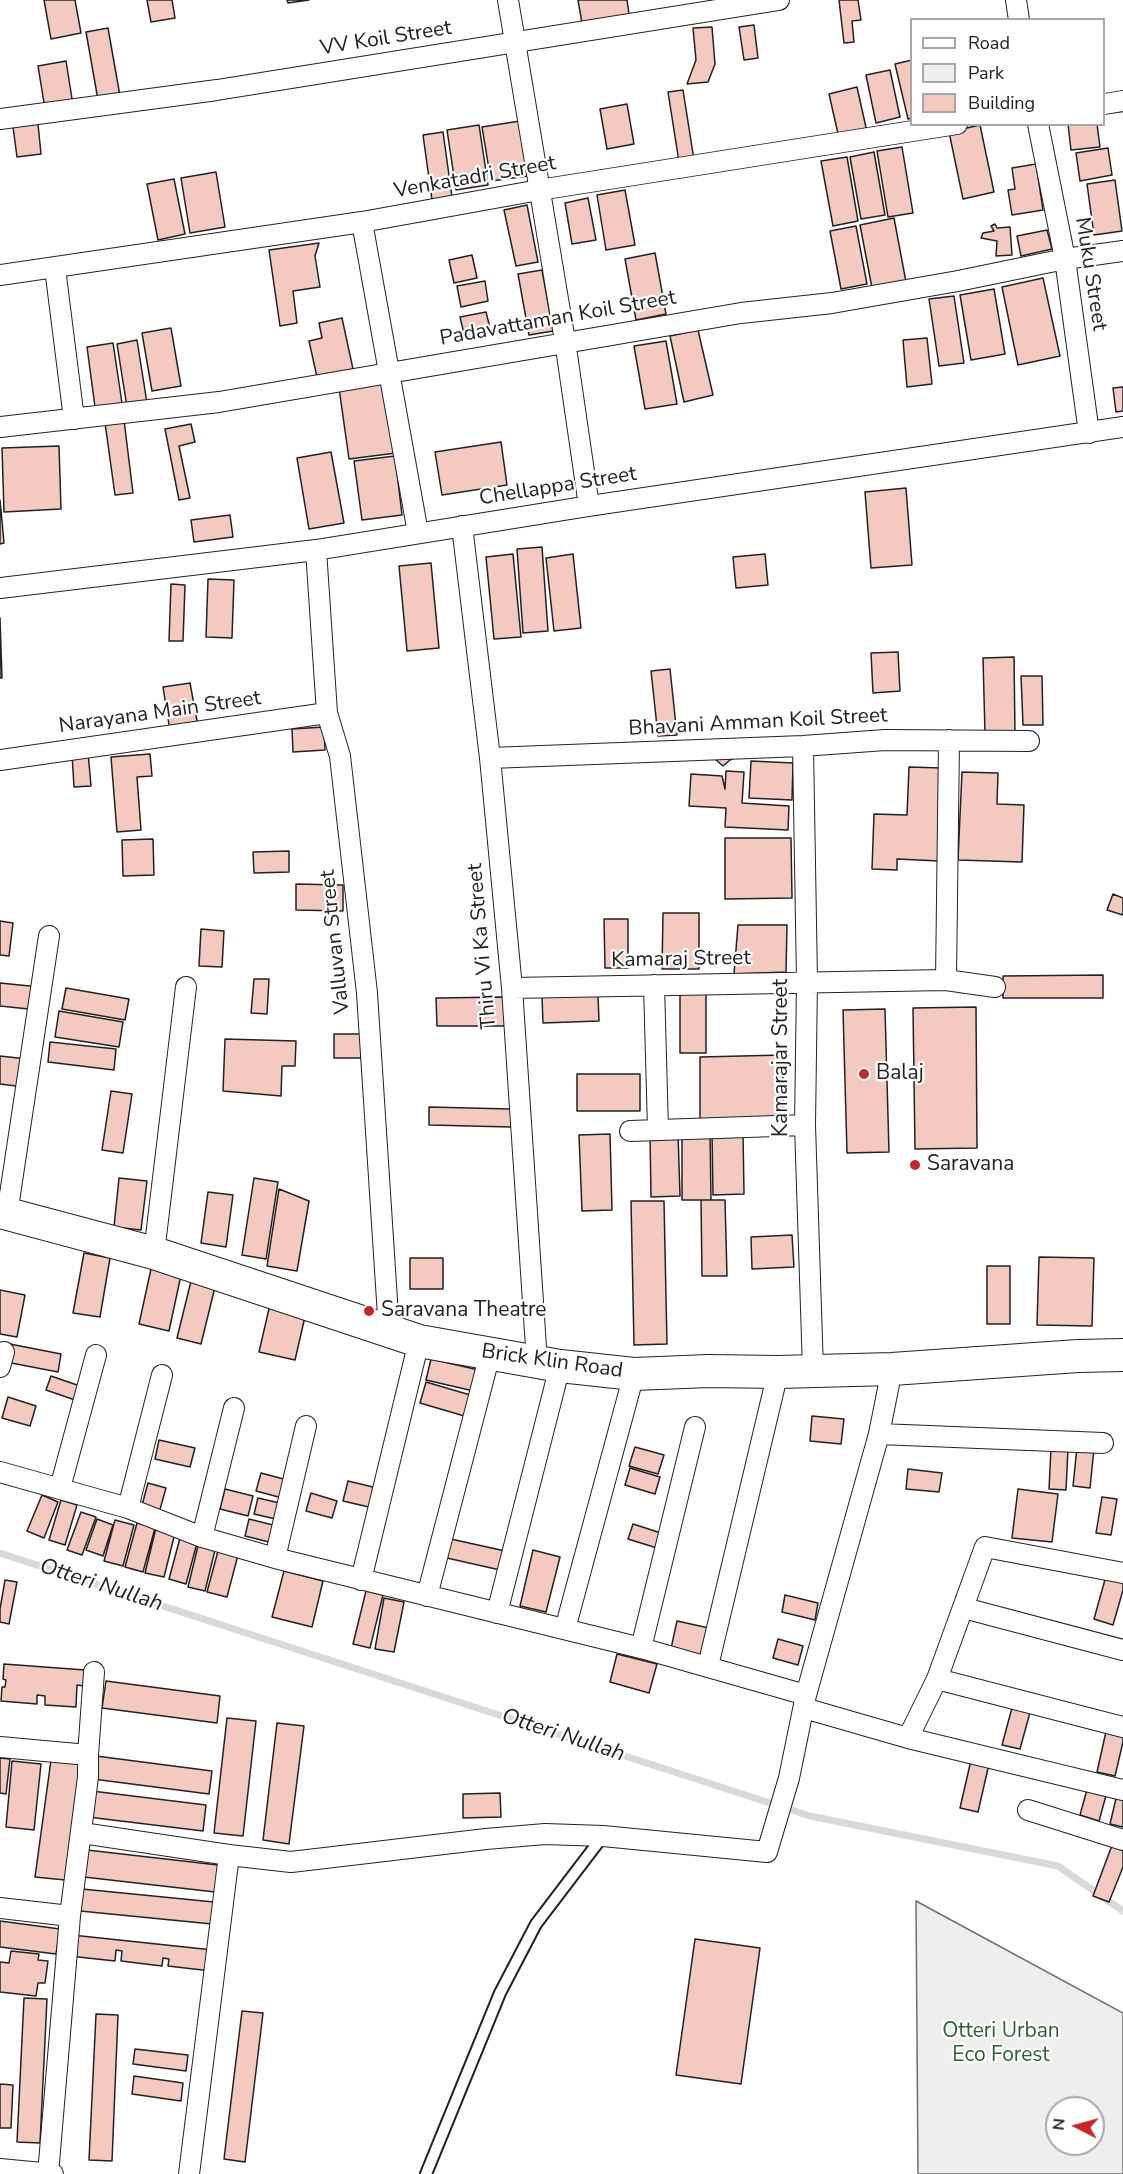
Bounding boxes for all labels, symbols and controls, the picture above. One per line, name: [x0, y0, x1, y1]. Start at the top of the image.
street label: VV Koil Street: [319, 16, 453, 62]
legend: [910, 18, 1105, 126]
text: Road: [968, 31, 1010, 55]
text: Park: [968, 61, 1004, 85]
text: Building: [968, 91, 1035, 115]
street label: Venkatadri Street: [392, 151, 558, 205]
street label: Muku Street: [1069, 215, 1111, 333]
street label: Padavattaman Koil Street: [438, 286, 678, 352]
street label: Chellappa Street: [477, 462, 639, 512]
street label: Narayana Main Street: [57, 686, 263, 740]
street label: Bhavani Amman Koil Street: [628, 704, 888, 742]
street label: Thiru Vi Ka Street: [463, 862, 503, 1030]
street label: Valluvan Street: [316, 869, 356, 1015]
street label: Kamaraj Street: [611, 946, 751, 974]
street label: Kamarajar Street: [769, 979, 795, 1137]
place label: Balaj: [876, 1061, 924, 1087]
marker: Balaj: [857, 1067, 871, 1081]
place label: Saravana: [927, 1152, 1014, 1178]
marker: Saravana: [908, 1158, 922, 1172]
place label: Saravana Theatre: [381, 1298, 546, 1324]
marker: Saravana Theatre: [362, 1304, 376, 1318]
street label: Brick Klin Road: [480, 1340, 624, 1384]
water label: Otteri Nullah: [36, 1554, 166, 1618]
water label: Otteri Nullah: [498, 1704, 628, 1768]
park label: Otteri Urban Eco Forest: [942, 2019, 1060, 2069]
north arrow: [1045, 2096, 1105, 2156]
text: N: [1048, 2117, 1071, 2131]

